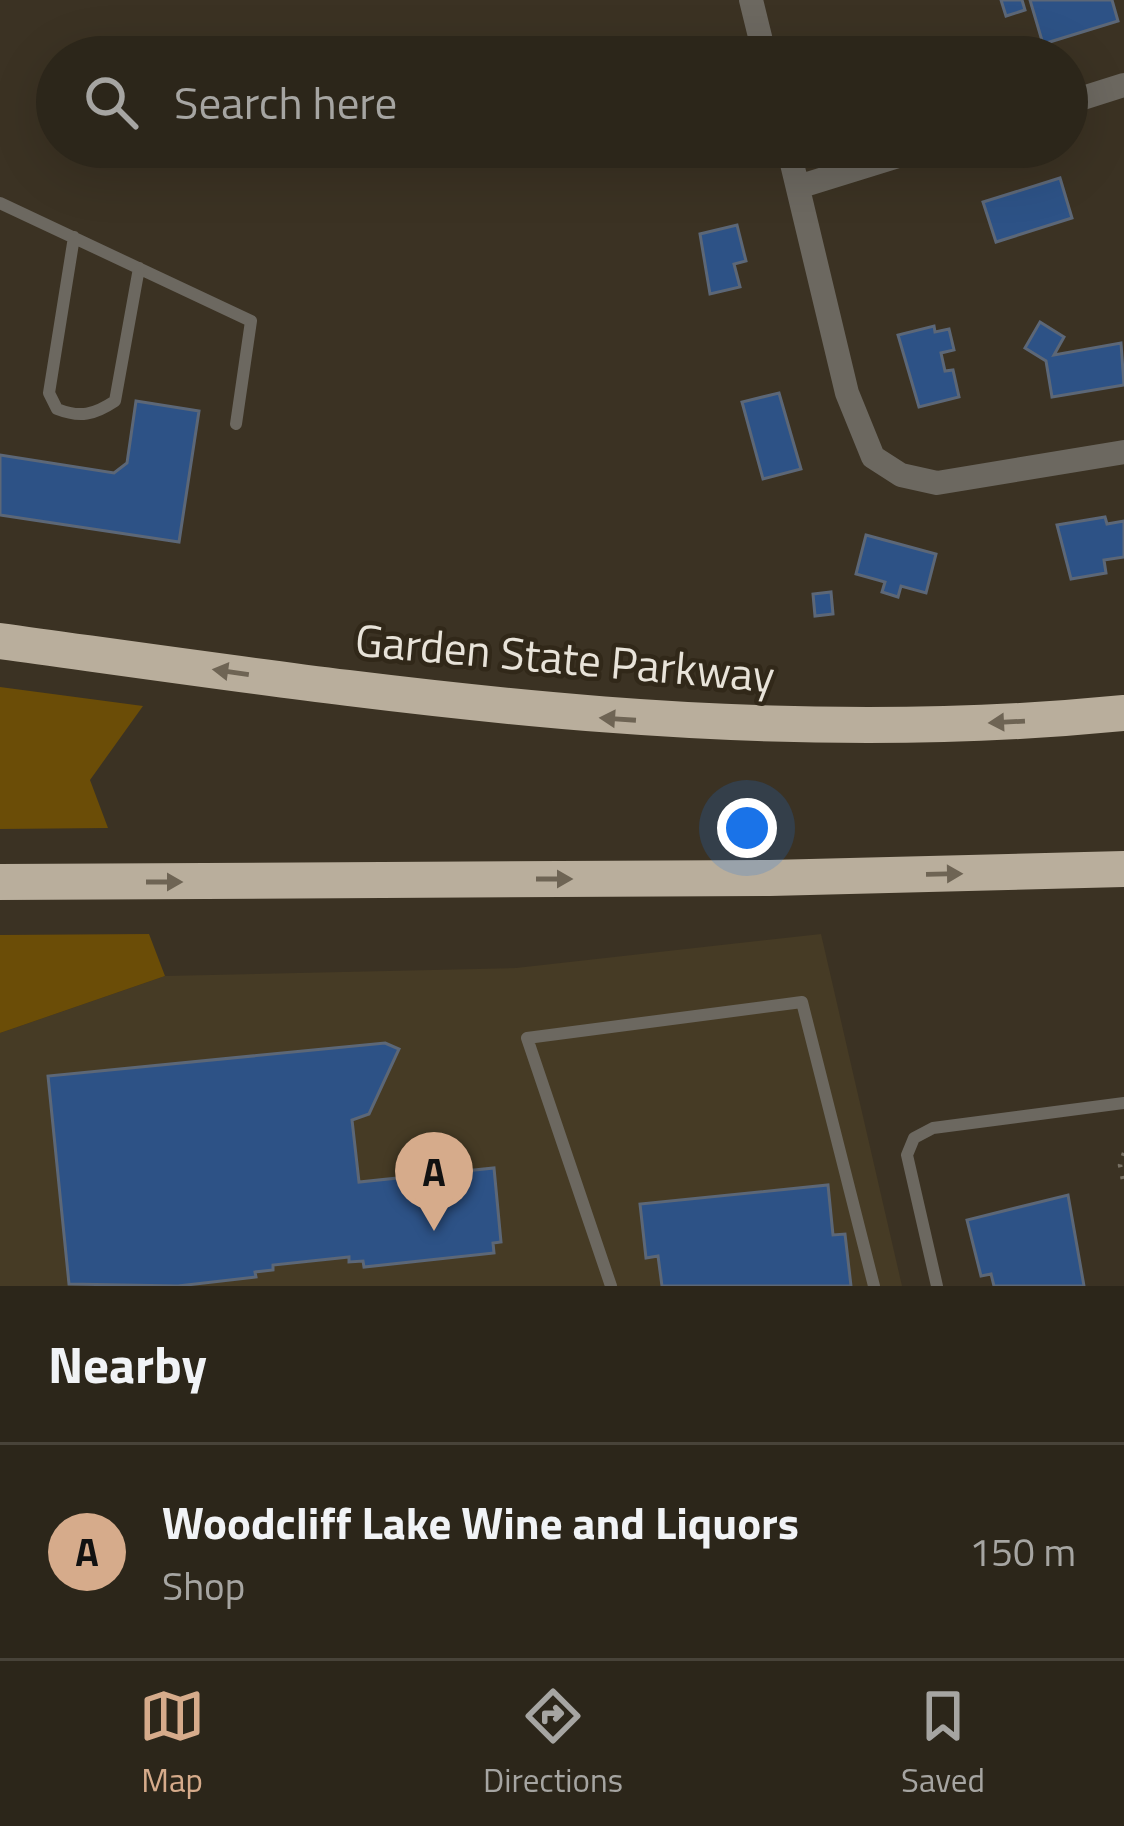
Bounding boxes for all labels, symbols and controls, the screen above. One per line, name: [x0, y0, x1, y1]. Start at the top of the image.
search box: [36, 36, 1088, 168]
text: Search here: [174, 68, 397, 136]
icon: search: [78, 69, 144, 135]
street label: Garden State Parkway: [353, 605, 778, 709]
one-way arrow: [211, 663, 249, 682]
one-way arrow: [599, 709, 636, 728]
one-way arrow: [987, 713, 1025, 732]
your location: [717, 798, 777, 858]
one-way arrow: [926, 865, 964, 884]
one-way arrow: [536, 869, 574, 889]
one-way arrow: [146, 872, 184, 891]
pin: A: [395, 1132, 473, 1231]
text: Nearby: [48, 1325, 207, 1403]
text: Woodcliff Lake Wine and Liquors: [162, 1488, 799, 1556]
text: A: [75, 1522, 99, 1581]
text: 150 m: [969, 1522, 1076, 1581]
text: Shop: [162, 1556, 245, 1615]
tab: Map: [139, 1683, 205, 1805]
tab: Directions: [483, 1683, 623, 1805]
tab: Saved: [901, 1683, 985, 1805]

